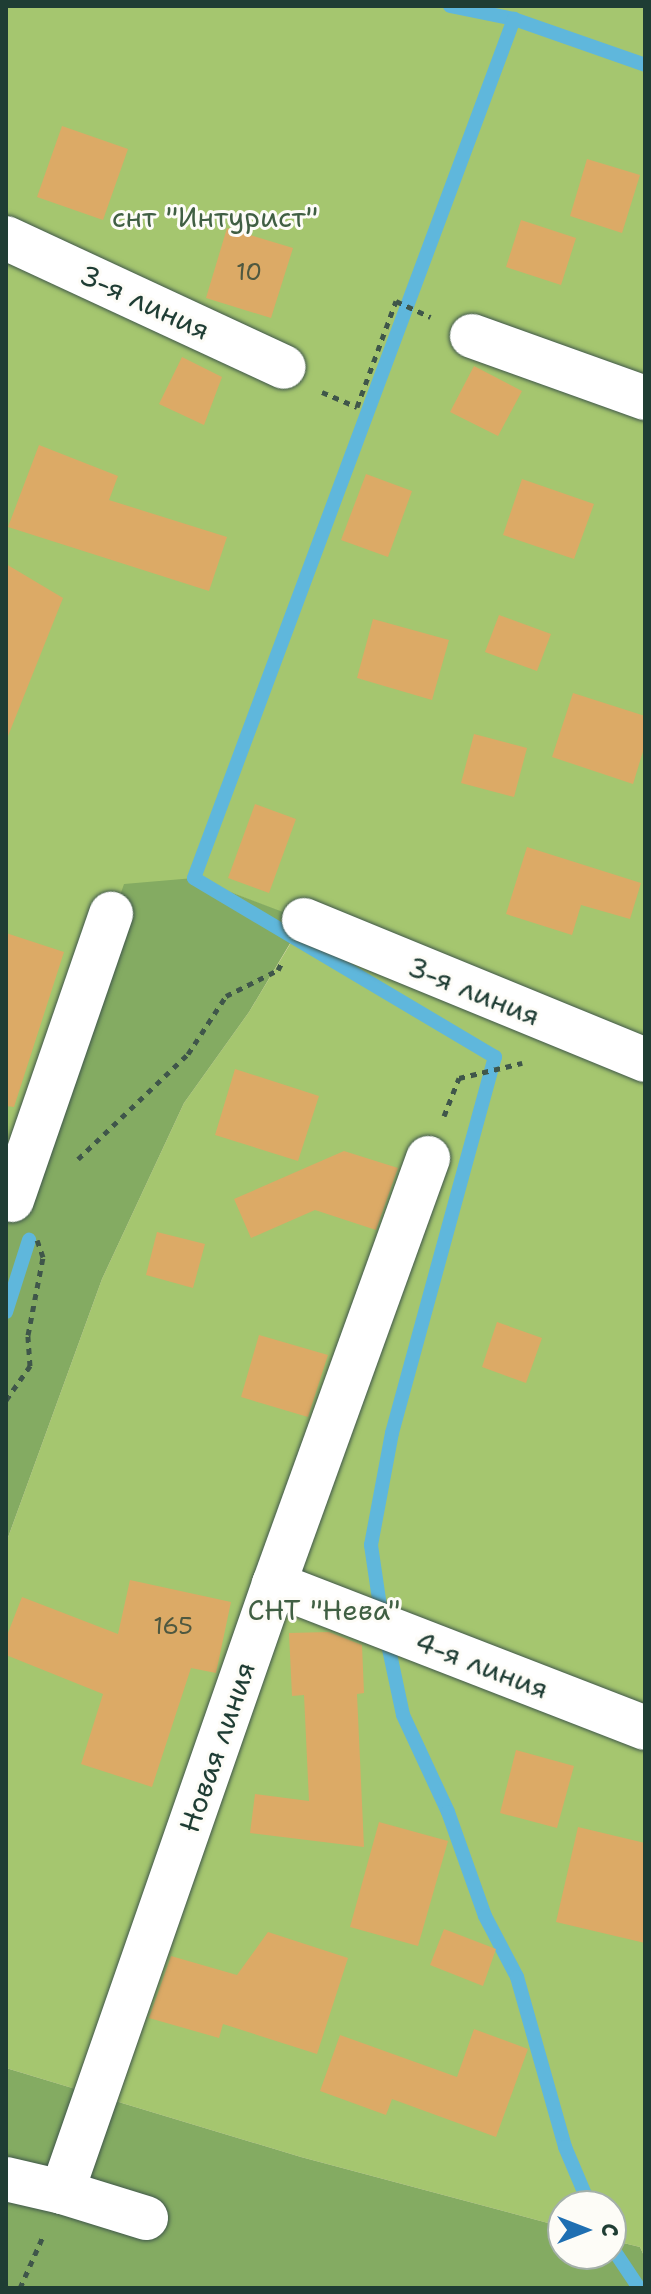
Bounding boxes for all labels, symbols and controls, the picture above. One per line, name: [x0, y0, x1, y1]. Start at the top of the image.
park label: снт "Интурист": [112, 200, 318, 234]
street label: 3-я линия: [75, 257, 215, 347]
house number: 10: [236, 259, 262, 287]
street label: 3-я линия: [403, 949, 545, 1033]
park label: СНТ "Нева": [247, 1593, 401, 1627]
house number: 165: [153, 1613, 193, 1641]
street label: 4-я линия: [411, 1624, 553, 1706]
street label: Новая линия: [172, 1657, 262, 1837]
north arrow: [547, 2190, 627, 2270]
text: С: [595, 2223, 624, 2237]

